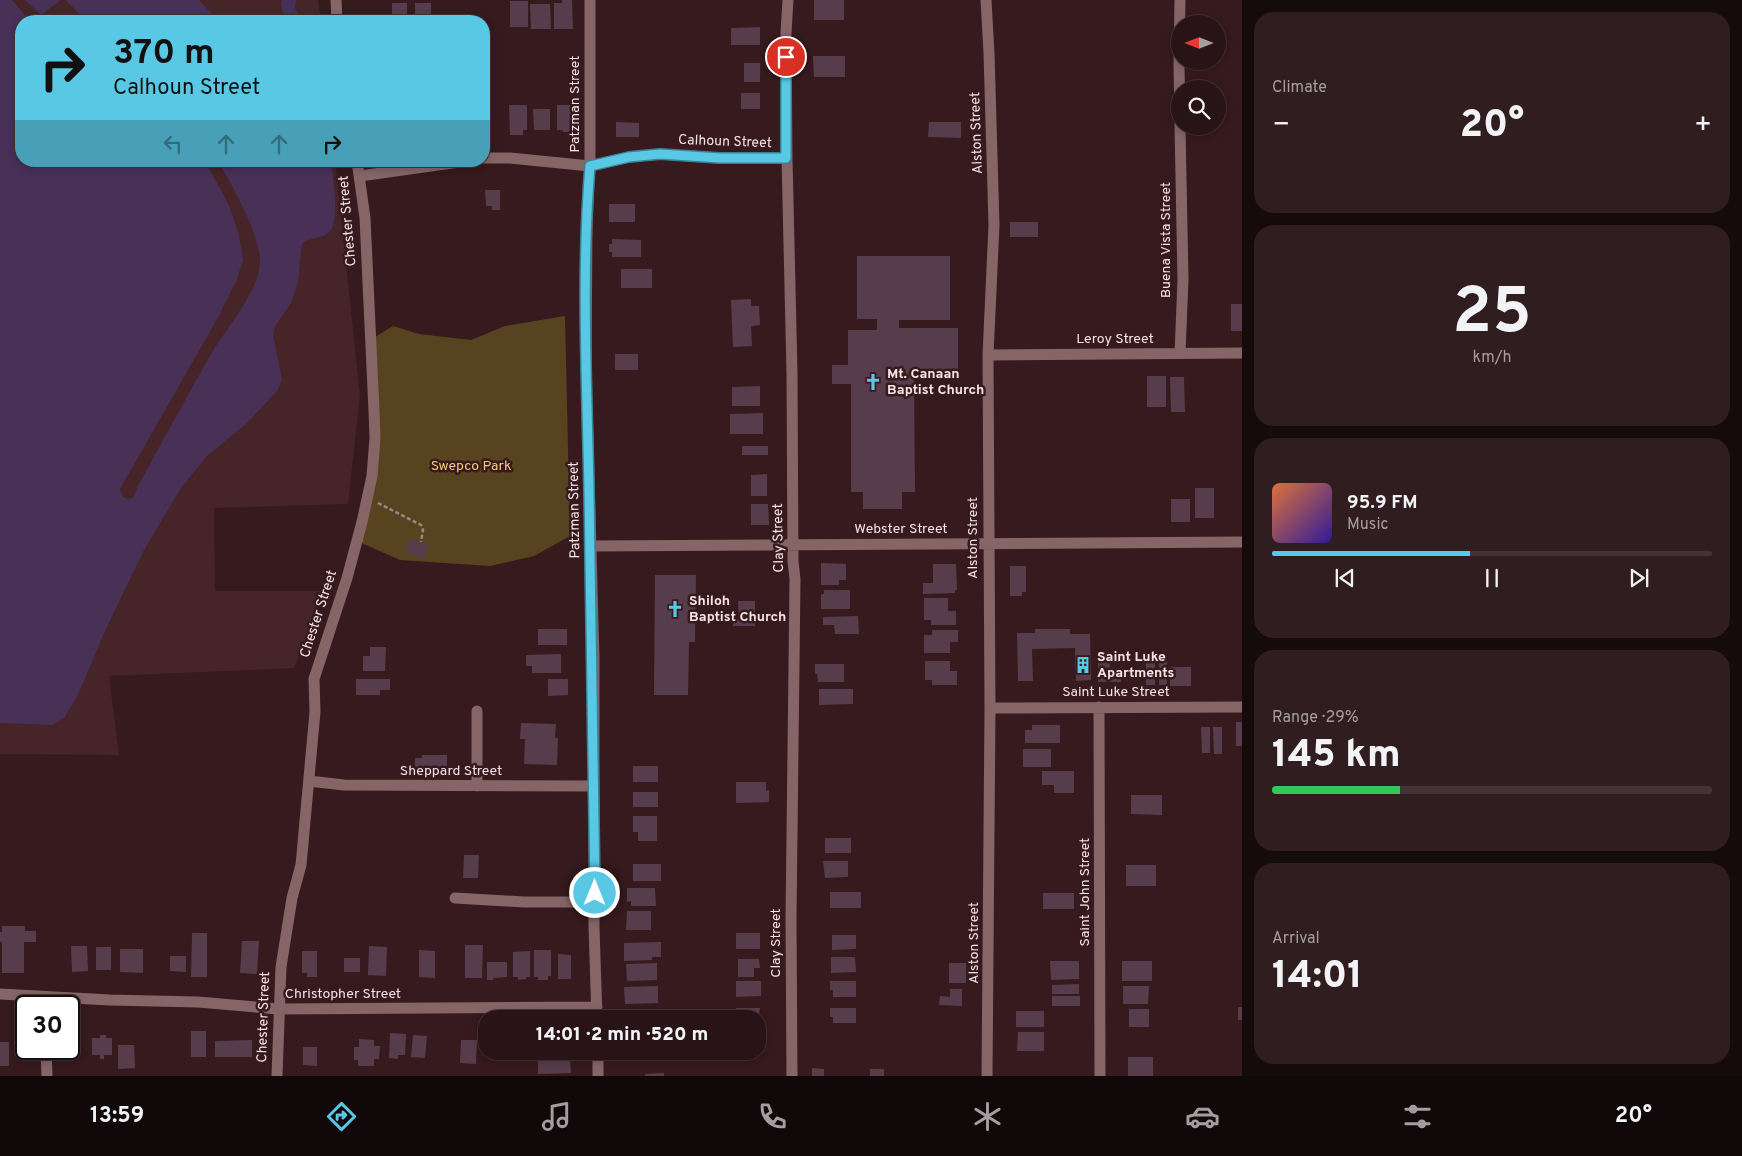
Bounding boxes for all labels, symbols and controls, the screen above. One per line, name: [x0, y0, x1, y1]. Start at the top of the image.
north arrow: [1171, 15, 1226, 70]
map controls: [1171, 15, 1226, 135]
text: 370 m: [113, 32, 215, 76]
icon: right: [30, 35, 95, 100]
pin: [765, 36, 807, 78]
icon: arrive: [772, 43, 800, 71]
street label: Patzman Street: [567, 55, 584, 153]
text: Calhoun Street: [113, 75, 260, 102]
text: Climate: [1272, 78, 1327, 98]
button: search: [1171, 80, 1226, 135]
street label: Alston Street: [967, 92, 987, 174]
text: 20°: [1460, 102, 1524, 151]
text: −: [1272, 108, 1290, 144]
text: +: [1694, 108, 1712, 144]
icon: left: [159, 130, 187, 158]
icon: ahead: [212, 130, 240, 158]
icon: ahead: [265, 130, 293, 158]
icon: right: [318, 130, 346, 158]
street label: Calhoun Street: [678, 132, 772, 152]
street label: Chester Street: [336, 175, 360, 267]
street label: Buena Vista Street: [1158, 182, 1175, 298]
text: 25: [1452, 274, 1532, 356]
street label: Leroy Street: [1076, 331, 1154, 348]
text: km/h: [1473, 348, 1511, 368]
place label: Mt. Canaan Baptist Church: [887, 366, 984, 399]
church icon: Mt. Canaan Baptist Church: [863, 372, 883, 392]
park label: Swepco Park: [431, 458, 511, 475]
street label: Patzman Street: [566, 461, 584, 559]
text: 95.9 FM: [1347, 491, 1418, 515]
street label: Alston Street: [965, 497, 982, 579]
street label: Clay Street: [770, 503, 788, 573]
text: Music: [1347, 515, 1388, 535]
street label: Webster Street: [854, 521, 948, 538]
icon: previous: [1331, 564, 1359, 592]
icon: pause: [1478, 564, 1506, 592]
icon: next: [1625, 564, 1653, 592]
street label: Chester Street: [297, 568, 341, 660]
place label: Shiloh Baptist Church: [689, 593, 786, 626]
church icon: Shiloh Baptist Church: [665, 599, 685, 619]
place label: Saint Luke Apartments: [1097, 649, 1175, 682]
building icon: Saint Luke Apartments: [1073, 655, 1093, 675]
street label: Saint Luke Street: [1062, 684, 1170, 701]
text: Range · 29%: [1272, 708, 1359, 728]
text: 145 km: [1272, 732, 1401, 781]
street label: Sheppard Street: [400, 763, 502, 780]
street label: Saint John Street: [1077, 838, 1094, 946]
position arrow: [568, 866, 620, 918]
street label: Alston Street: [966, 902, 983, 984]
street label: Clay Street: [768, 908, 785, 978]
text: Arrival: [1272, 929, 1320, 949]
text: 14:01: [1272, 953, 1363, 1002]
street label: Chester Street: [254, 971, 274, 1063]
street label: Christopher Street: [285, 986, 401, 1003]
speed limit sign: 30: [15, 995, 80, 1060]
text: 14:01 · 2 min · 520 m: [536, 1023, 708, 1047]
icon: directions: [324, 1099, 359, 1134]
icon: music: [539, 1099, 574, 1134]
icon: phone: [755, 1099, 790, 1134]
icon: climate: [970, 1099, 1005, 1134]
icon: car: [1185, 1099, 1220, 1134]
icon: filters: [1400, 1099, 1435, 1134]
text: 13:59: [90, 1103, 144, 1130]
text: 20°: [1615, 1103, 1652, 1130]

